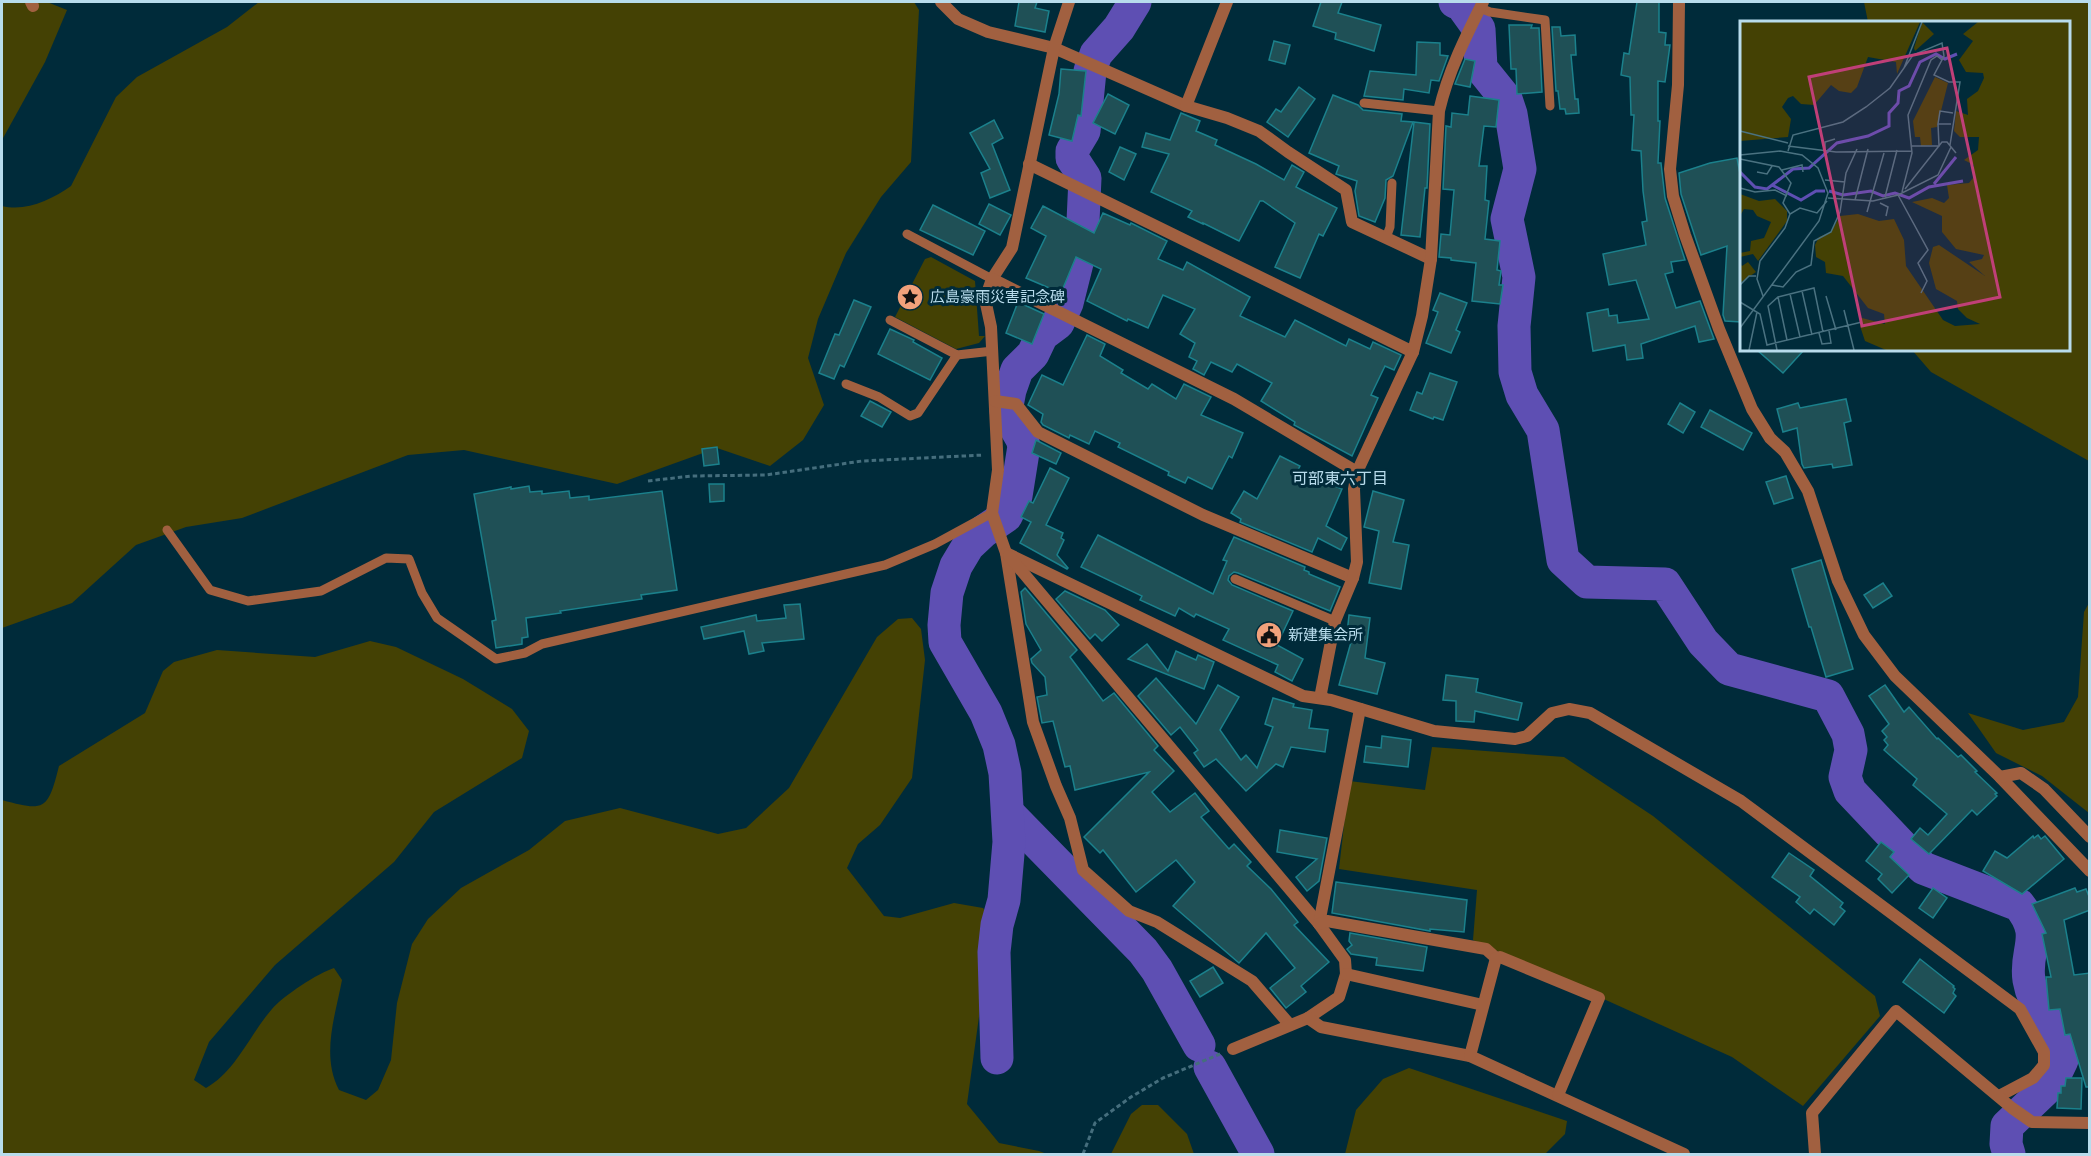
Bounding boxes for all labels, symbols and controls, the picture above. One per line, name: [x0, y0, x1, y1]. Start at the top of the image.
inset map: [1740, 21, 2070, 351]
place icon: 広島豪雨災害記念碑: [895, 282, 925, 312]
place label: 広島豪雨災害記念碑: [930, 288, 1065, 305]
district label: 可部東六丁目: [1292, 470, 1388, 487]
public building icon: 新建集会所: [1254, 620, 1284, 650]
place label: 新建集会所: [1288, 626, 1363, 643]

